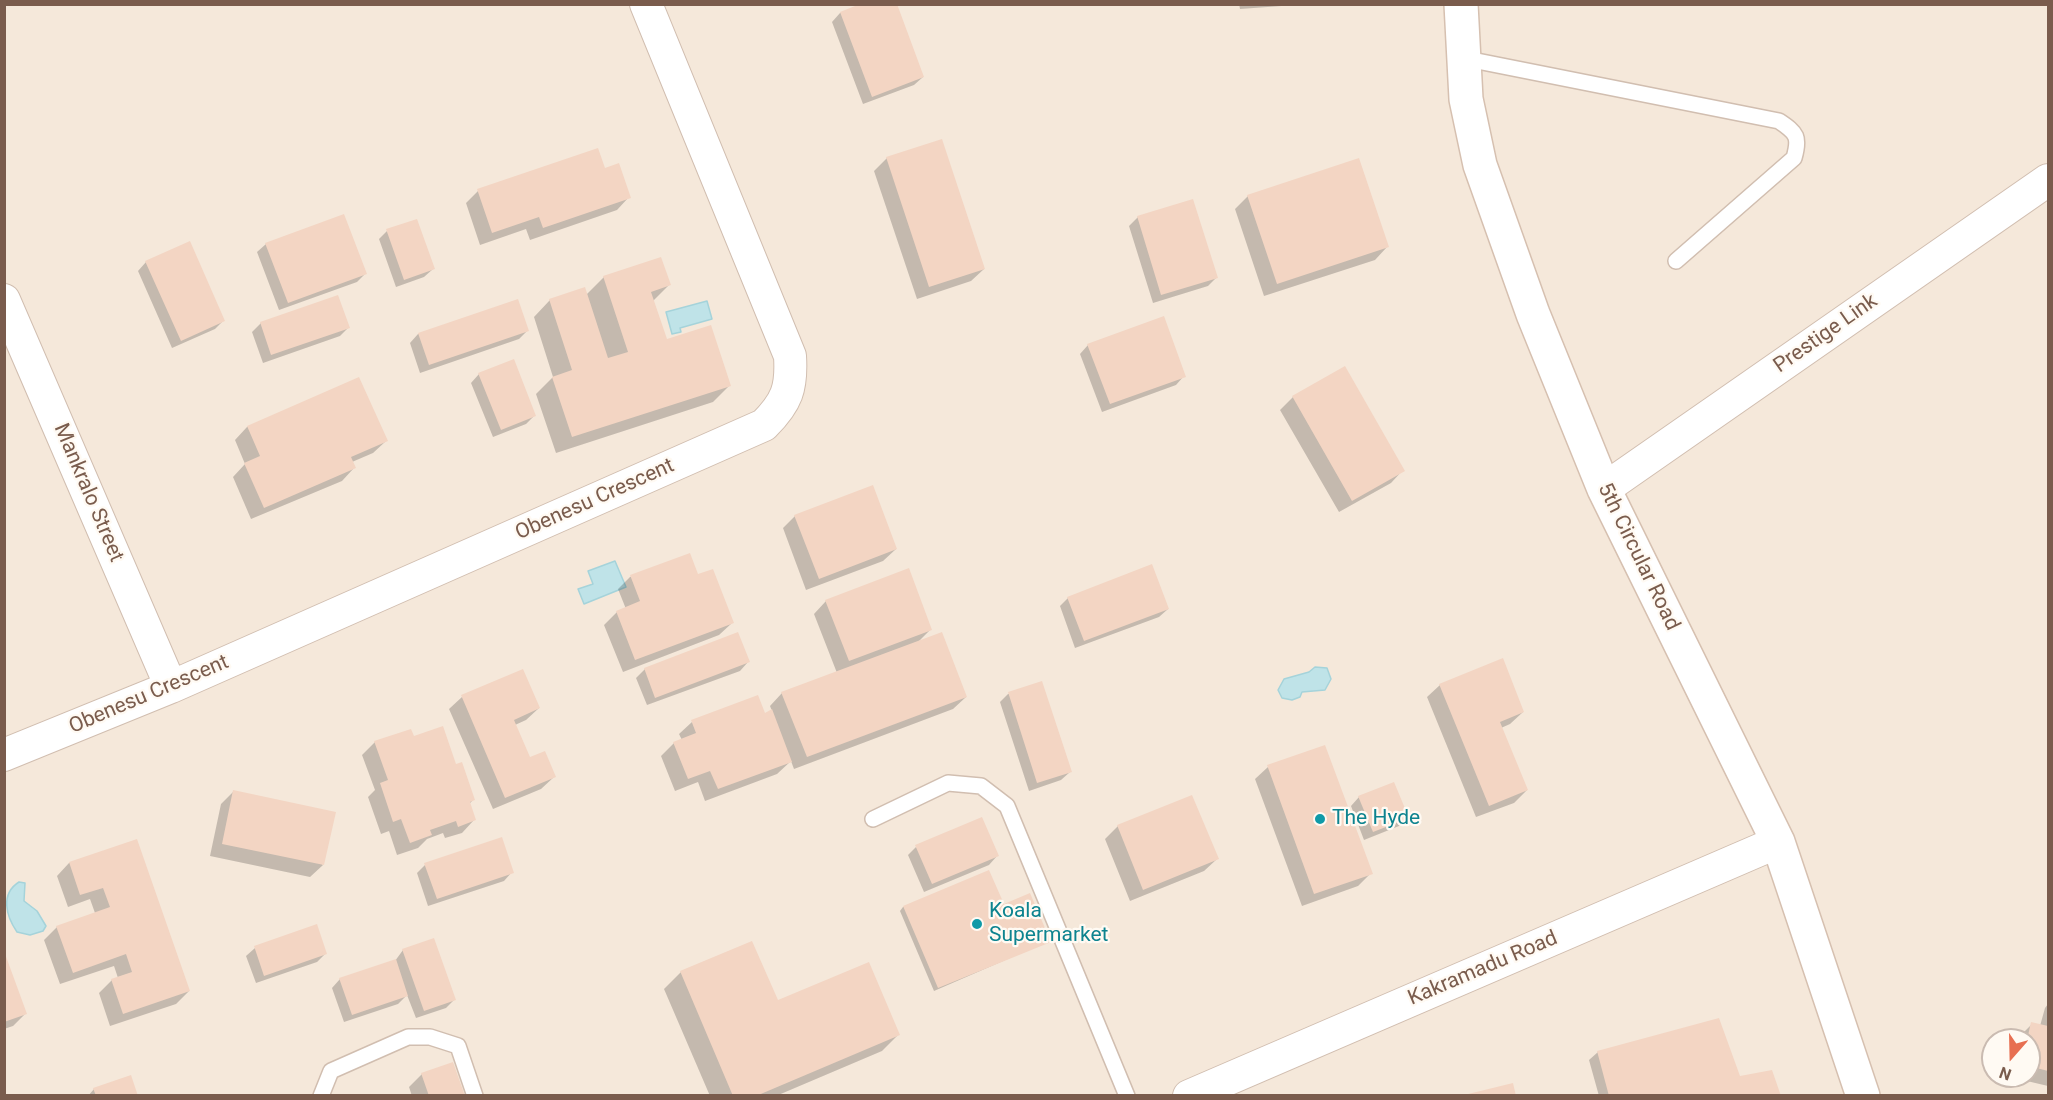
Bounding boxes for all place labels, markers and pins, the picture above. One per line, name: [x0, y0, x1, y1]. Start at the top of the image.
place label: The Hyde: [1332, 806, 1420, 832]
marker: The Hyde: [1313, 812, 1327, 826]
place label: Koala Supermarket: [989, 899, 1108, 949]
marker: Koala Supermarket: [970, 917, 984, 931]

